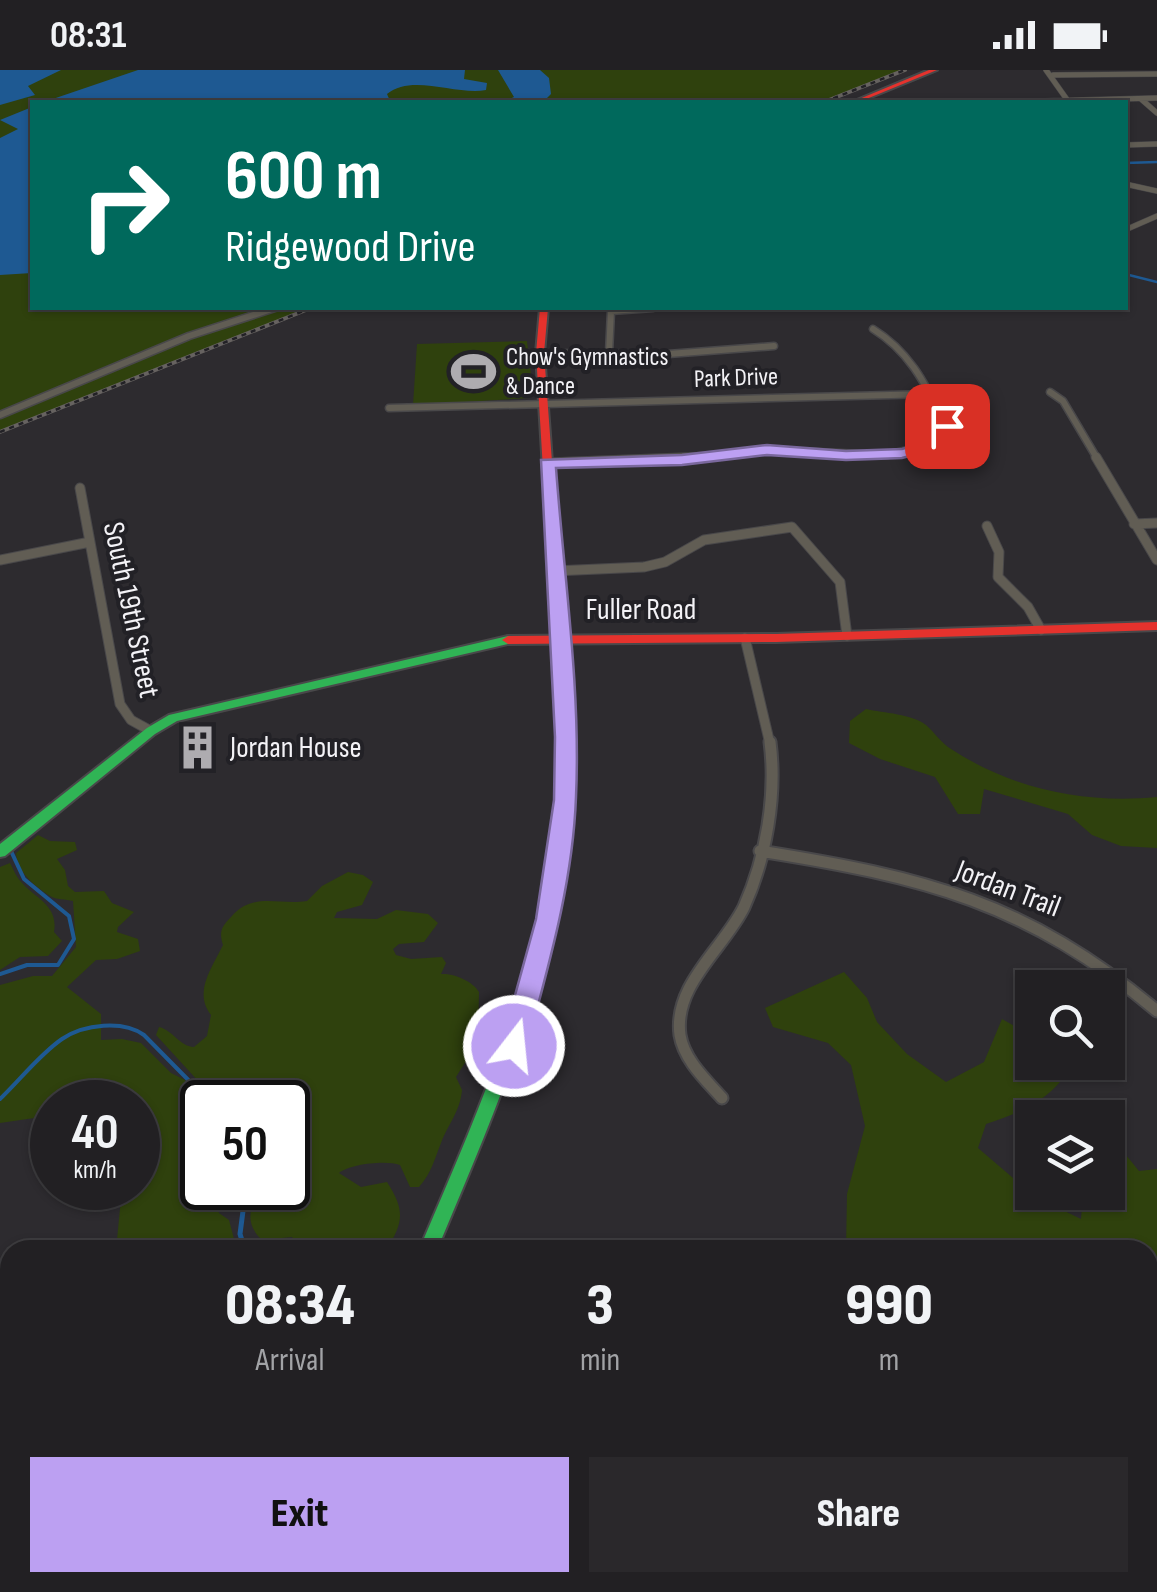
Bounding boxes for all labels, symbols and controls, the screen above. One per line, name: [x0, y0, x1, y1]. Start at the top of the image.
text: 08:31: [50, 13, 126, 58]
text: 600 m: [225, 135, 382, 219]
icon: right: [60, 140, 190, 270]
text: Ridgewood Drive: [225, 220, 476, 275]
place label: Chow's Gymnastics & Dance: [506, 342, 668, 402]
sports icon: Chow's Gymnastics & Dance: [449, 347, 497, 395]
street label: Park Drive: [693, 361, 779, 395]
pin: [905, 384, 990, 469]
icon: arrive: [920, 399, 975, 454]
street label: South 19th Street: [95, 519, 167, 701]
street label: Fuller Road: [586, 592, 696, 628]
building icon: Jordan House: [173, 724, 221, 772]
place label: Jordan House: [229, 730, 361, 766]
street label: Jordan Trail: [950, 852, 1065, 925]
map controls: [1015, 970, 1125, 1210]
button: search: [1015, 970, 1125, 1080]
position arrow: [462, 994, 566, 1098]
speed limit sign: 50: [180, 1080, 310, 1210]
button: layers: [1015, 1100, 1125, 1210]
text: 40: [71, 1103, 119, 1163]
text: km/h: [73, 1155, 117, 1186]
text: 08:34: [225, 1270, 355, 1342]
text: 3: [586, 1270, 614, 1342]
text: 990: [845, 1270, 933, 1342]
text: Arrival: [256, 1341, 324, 1380]
text: min: [580, 1341, 620, 1380]
text: m: [879, 1341, 899, 1380]
button: Exit: [30, 1457, 569, 1572]
button: Share: [589, 1457, 1128, 1572]

